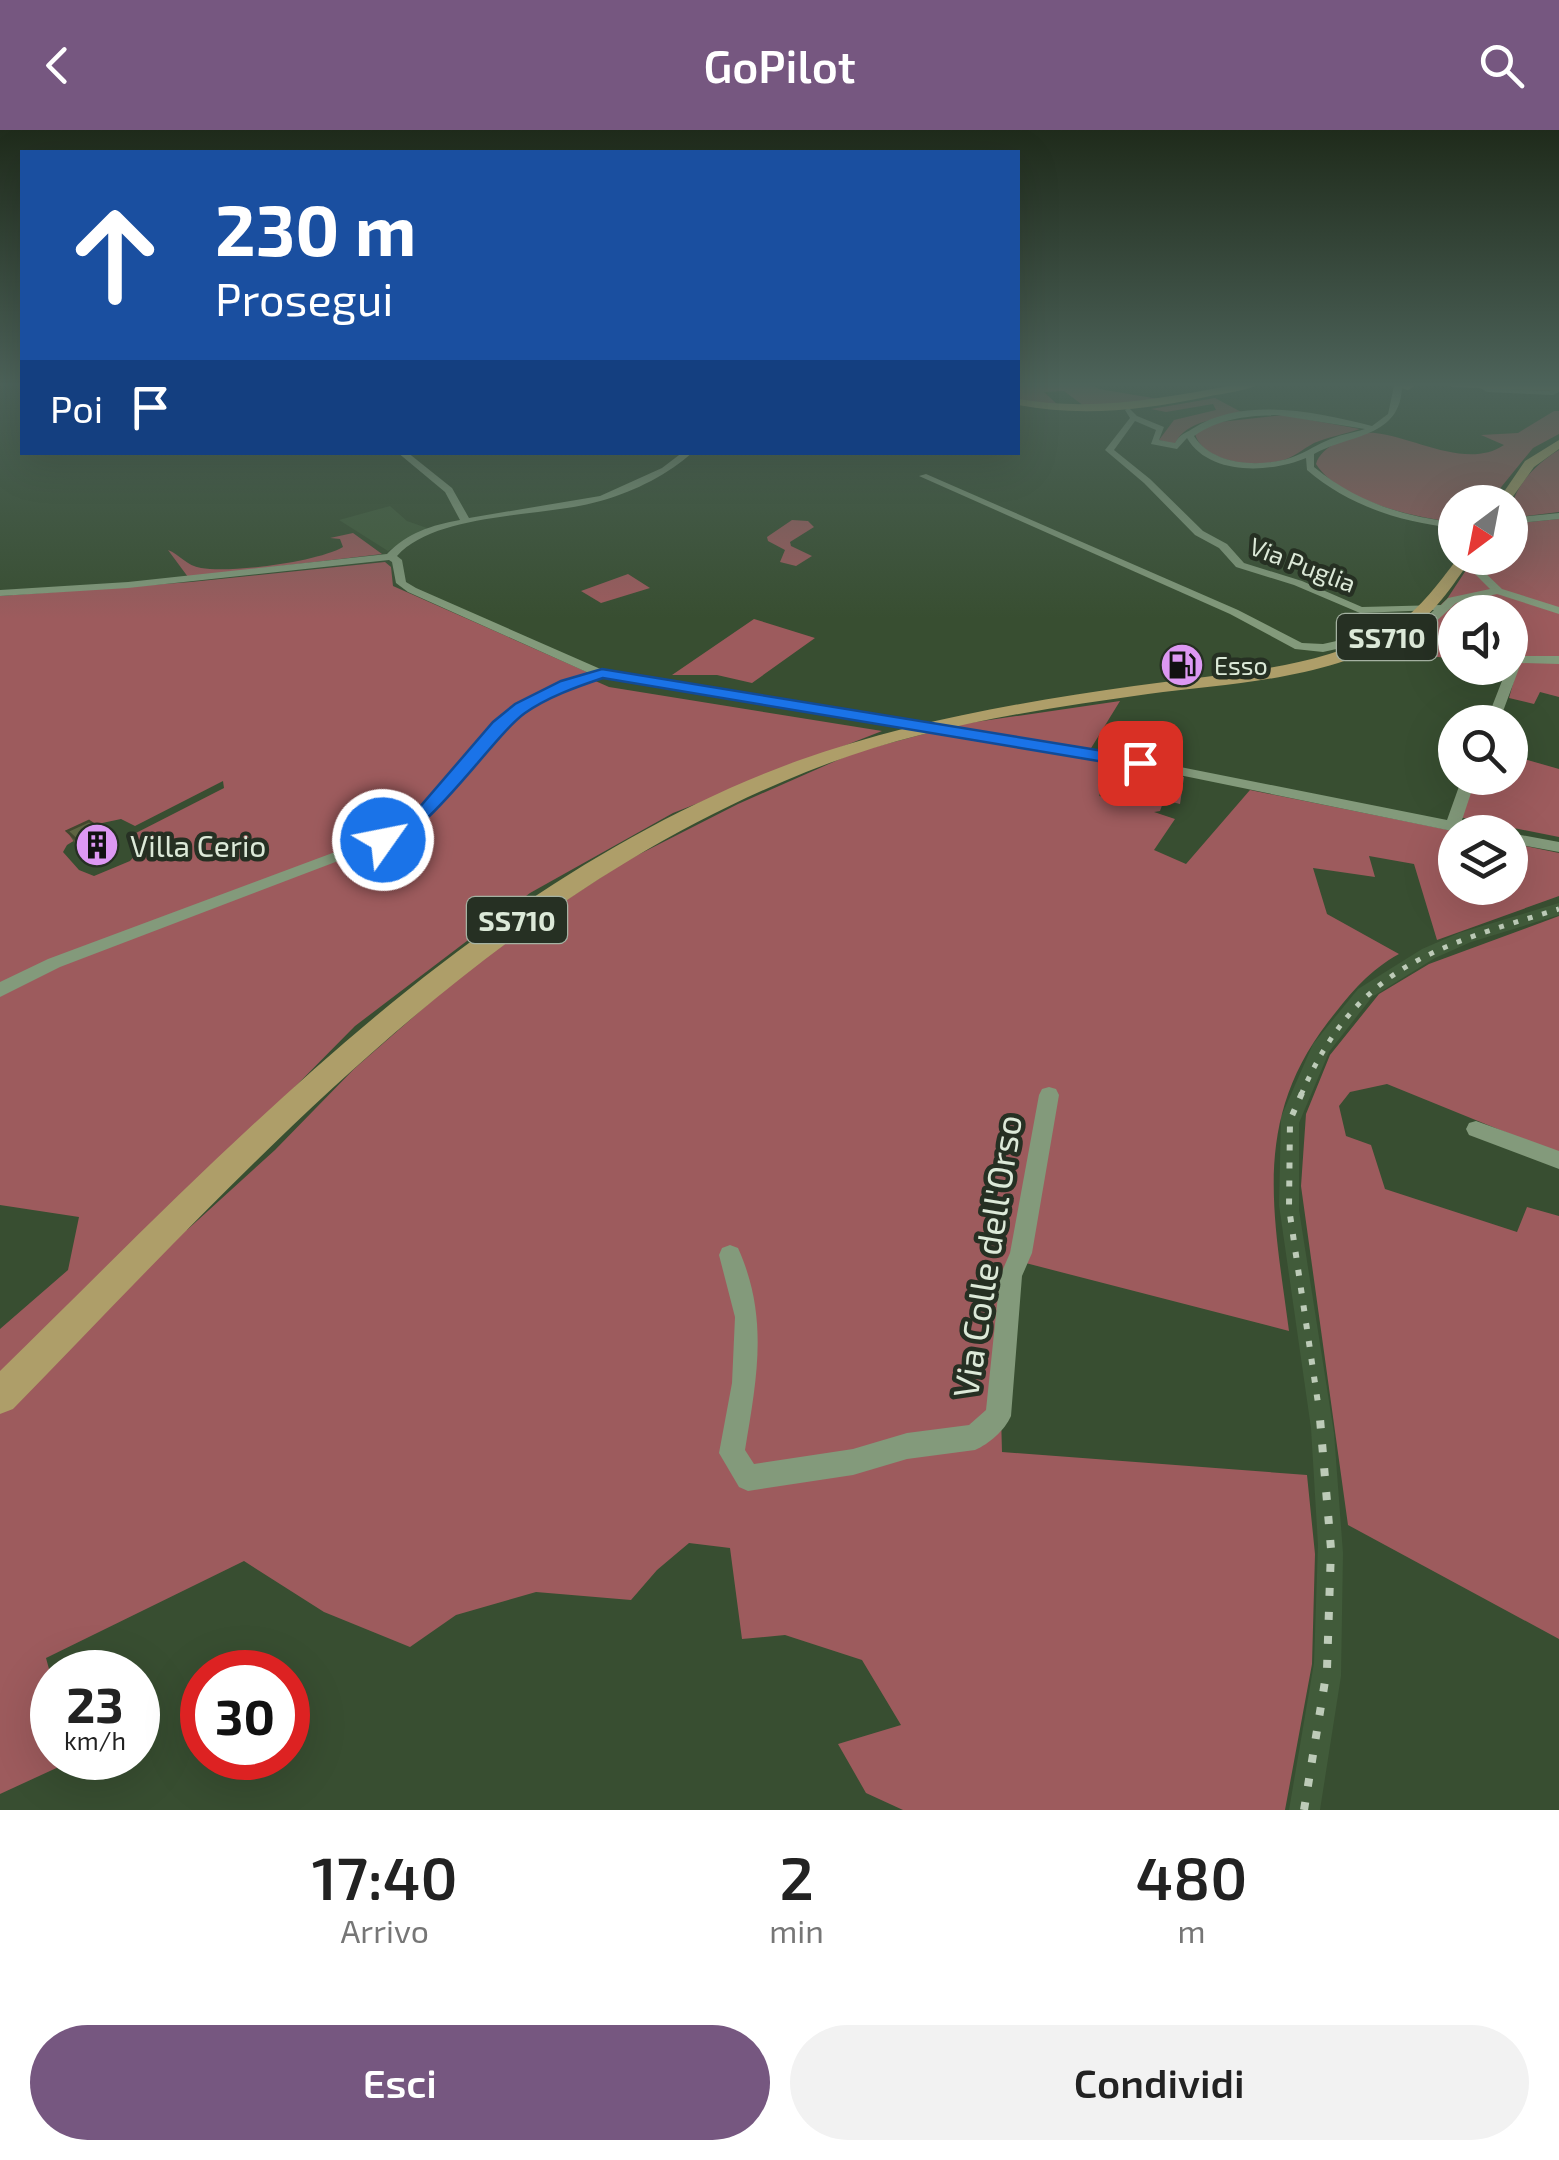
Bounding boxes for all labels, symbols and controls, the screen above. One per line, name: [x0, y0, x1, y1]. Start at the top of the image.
icon: back: [30, 38, 85, 93]
text: GoPilot: [703, 38, 856, 92]
icon: search: [1474, 38, 1529, 93]
text: 230 m: [215, 186, 416, 270]
icon: ahead: [50, 190, 180, 320]
text: Prosegui: [215, 271, 394, 325]
icon: arrive: [123, 380, 178, 435]
text: Poi: [50, 385, 103, 431]
north arrow: [1438, 485, 1528, 575]
map controls: [1438, 485, 1528, 905]
street label: Via Puglia: [1246, 530, 1360, 598]
button: sound: [1438, 595, 1528, 685]
road number: SS710: [1337, 614, 1437, 660]
fuel station icon: Esso: [1159, 642, 1205, 688]
place label: Esso: [1214, 650, 1268, 680]
button: search: [1438, 705, 1528, 795]
pin: [1098, 721, 1183, 806]
icon: arrive: [1113, 736, 1168, 791]
position arrow: [331, 788, 435, 892]
button: layers: [1438, 815, 1528, 905]
building icon: Villa Cerio: [74, 822, 120, 868]
place label: Villa Cerio: [130, 827, 266, 863]
road number: SS710: [467, 897, 567, 943]
street label: Via Colle dell'Orso: [943, 1112, 1029, 1400]
speed limit sign: 30: [180, 1650, 310, 1780]
text: 23: [66, 1673, 124, 1733]
text: km/h: [64, 1725, 126, 1755]
text: 17:40: [312, 1840, 458, 1912]
text: 2: [779, 1840, 814, 1912]
text: 480: [1136, 1840, 1247, 1912]
text: Arrivo: [340, 1911, 429, 1949]
text: min: [769, 1911, 824, 1949]
text: m: [1177, 1911, 1205, 1949]
button: Esci: [30, 2025, 770, 2140]
button: Condividi: [790, 2025, 1529, 2140]

